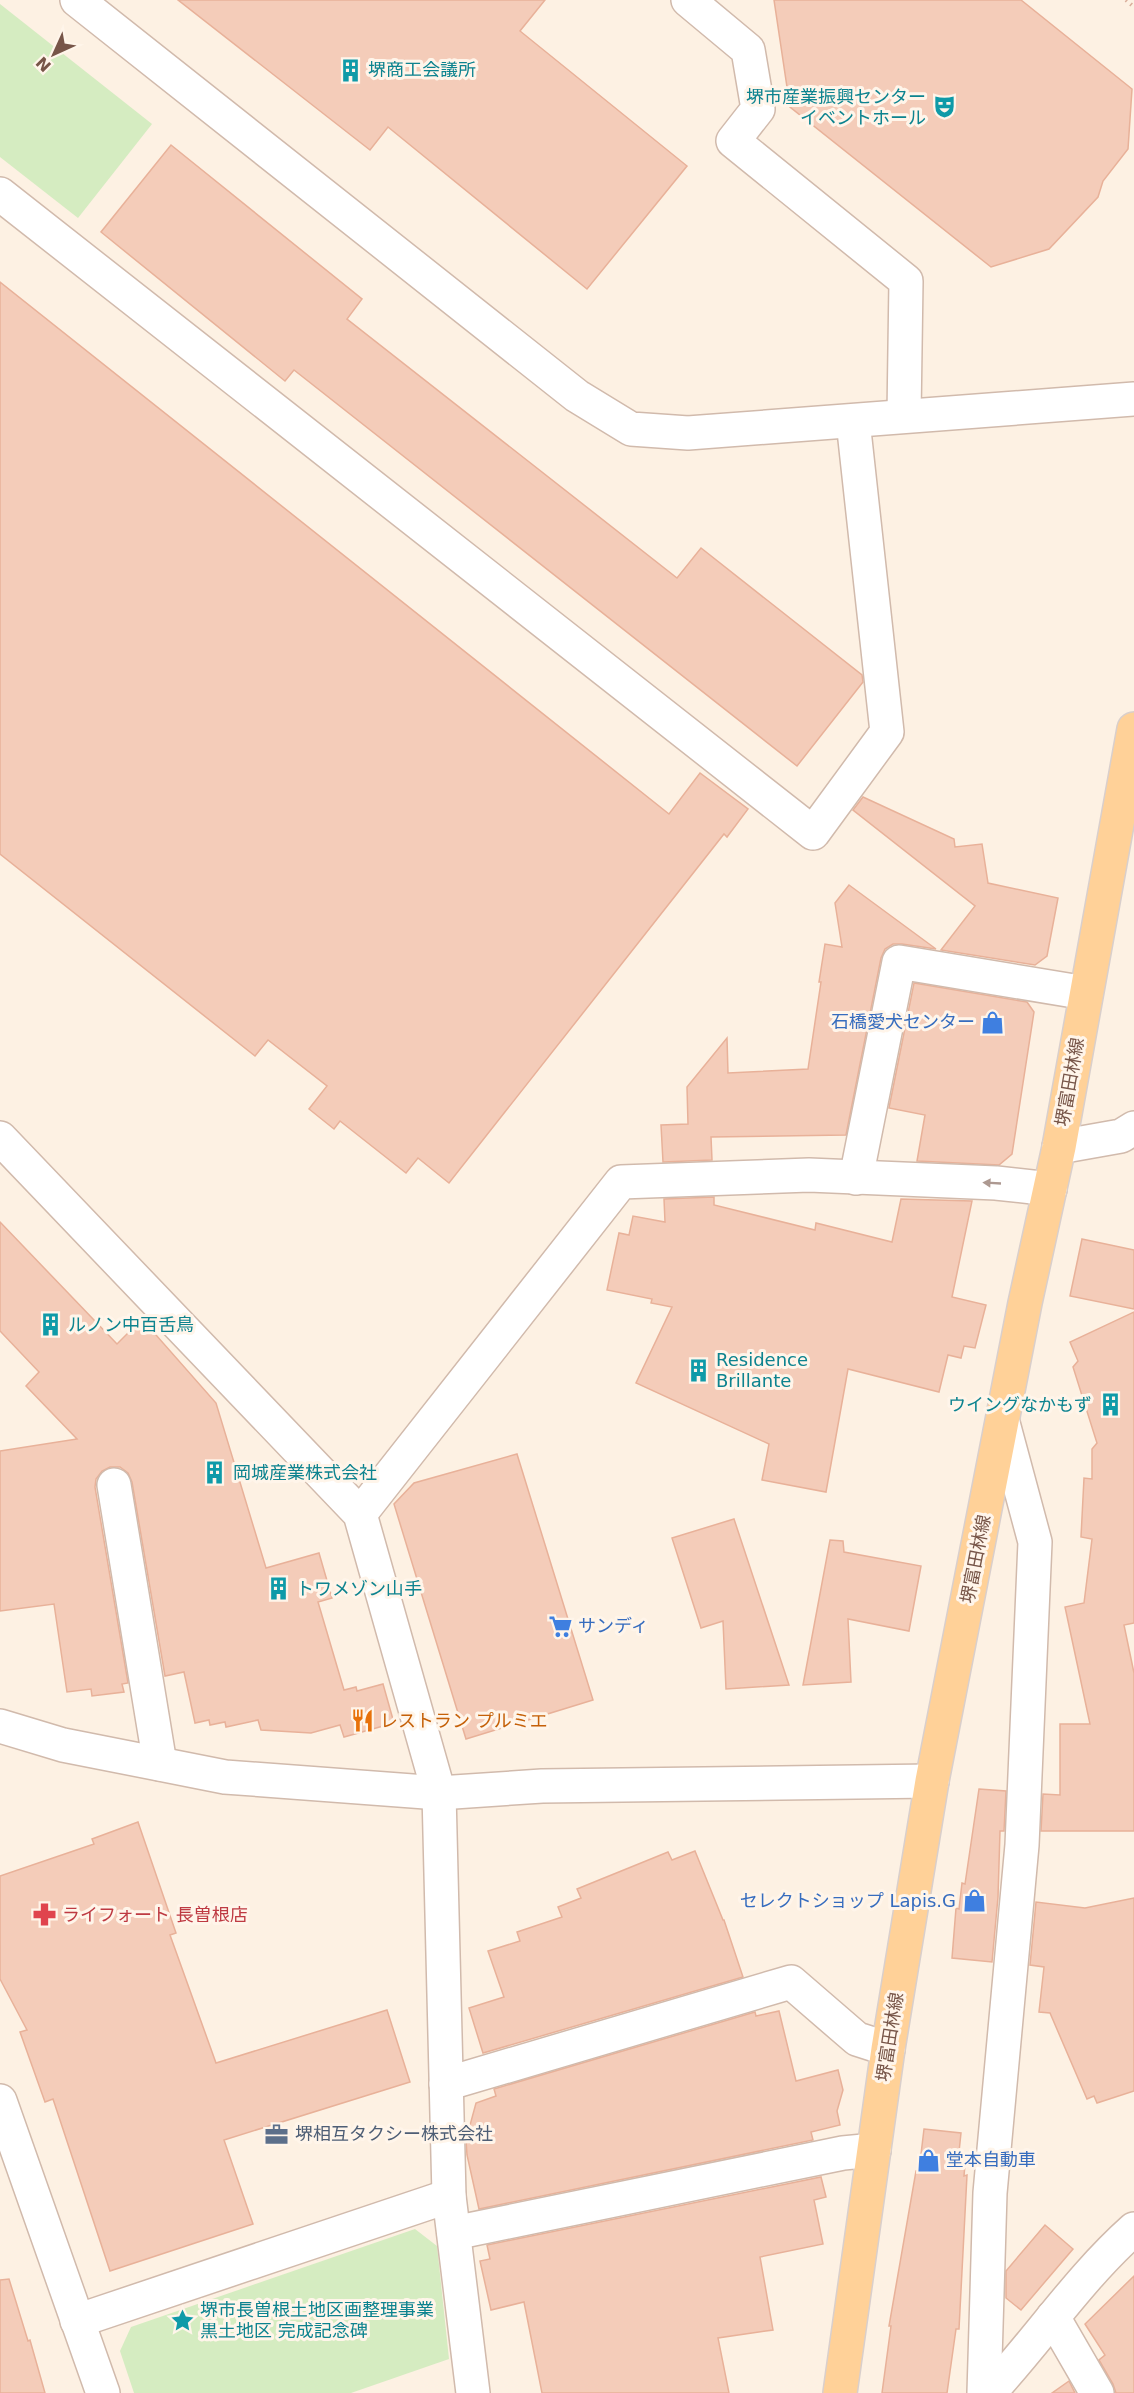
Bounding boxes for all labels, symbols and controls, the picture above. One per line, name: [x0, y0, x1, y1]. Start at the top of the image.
north arrow: [24, 24, 84, 84]
text: N: [32, 53, 55, 76]
building icon: 堺商工会議所: [337, 57, 363, 83]
place label: 堺商工会議所: [368, 59, 476, 80]
place label: 堺市産業振興センター イベントホール: [746, 86, 926, 128]
theatre icon: 堺市産業振興センター イベントホール: [931, 94, 957, 120]
shop icon: 石橋愛犬センター: [980, 1009, 1006, 1035]
place label: 石橋愛犬センター: [831, 1011, 975, 1032]
street label: 堺富田林線: [1051, 1036, 1088, 1128]
one-way arrow: [982, 1178, 1001, 1187]
building icon: ルノン中百舌鳥: [37, 1312, 63, 1338]
place label: ルノン中百舌鳥: [68, 1314, 194, 1335]
place label: Residence Brillante: [716, 1349, 808, 1391]
building icon: Residence Brillante: [685, 1357, 711, 1383]
building icon: ウイングなかもず: [1097, 1392, 1123, 1418]
place label: ウイングなかもず: [948, 1394, 1092, 1415]
building icon: 岡城産業株式会社: [202, 1460, 228, 1486]
place label: 岡城産業株式会社: [233, 1462, 377, 1483]
street label: 堺富田林線: [957, 1513, 994, 1605]
building icon: トワメゾン山手: [265, 1576, 291, 1602]
place label: トワメゾン山手: [296, 1578, 422, 1599]
supermarket icon: サンディ: [547, 1613, 573, 1639]
place label: サンディ: [578, 1615, 649, 1636]
restaurant icon: レストラン プルミエ: [349, 1708, 375, 1734]
place label: レストラン プルミエ: [380, 1710, 548, 1731]
shop icon: セレクトショップ Lapis.G: [961, 1888, 987, 1914]
place label: セレクトショップ Lapis.G: [740, 1890, 956, 1911]
pharmacy icon: ライフォート 長曽根店: [31, 1902, 57, 1928]
place label: ライフォート 長曽根店: [62, 1904, 248, 1925]
street label: 堺富田林線: [872, 1991, 907, 2083]
office icon: 堺相互タクシー株式会社: [264, 2121, 290, 2147]
place label: 堺相互タクシー株式会社: [295, 2123, 493, 2144]
shop icon: 堂本自動車: [915, 2147, 941, 2173]
place label: 堂本自動車: [946, 2149, 1036, 2170]
place label: 堺市長曽根土地区画整理事業 黒土地区 完成記念碑: [200, 2299, 434, 2341]
place icon: 堺市長曽根土地区画整理事業 黒土地区 完成記念碑: [169, 2307, 195, 2333]

